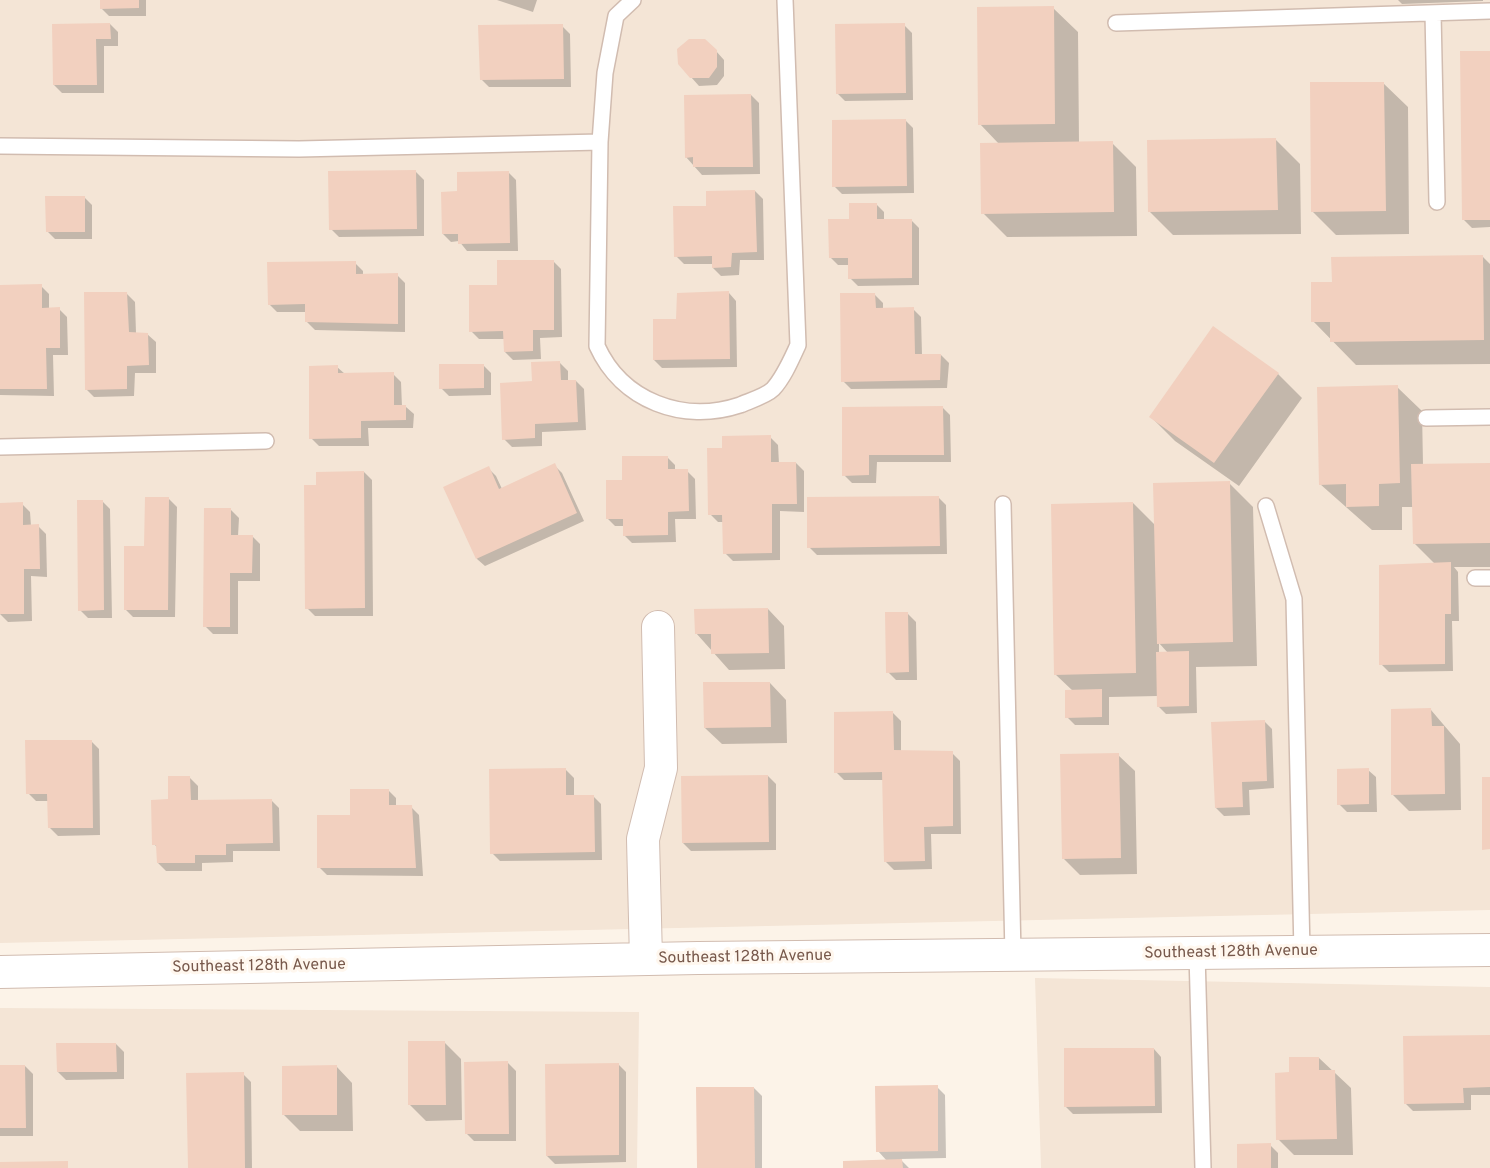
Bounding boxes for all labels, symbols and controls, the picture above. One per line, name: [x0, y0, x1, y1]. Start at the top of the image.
street label: Southeast 128th Avenue: [1144, 942, 1318, 964]
street label: Southeast 128th Avenue: [658, 947, 832, 969]
street label: Southeast 128th Avenue: [172, 956, 346, 978]

